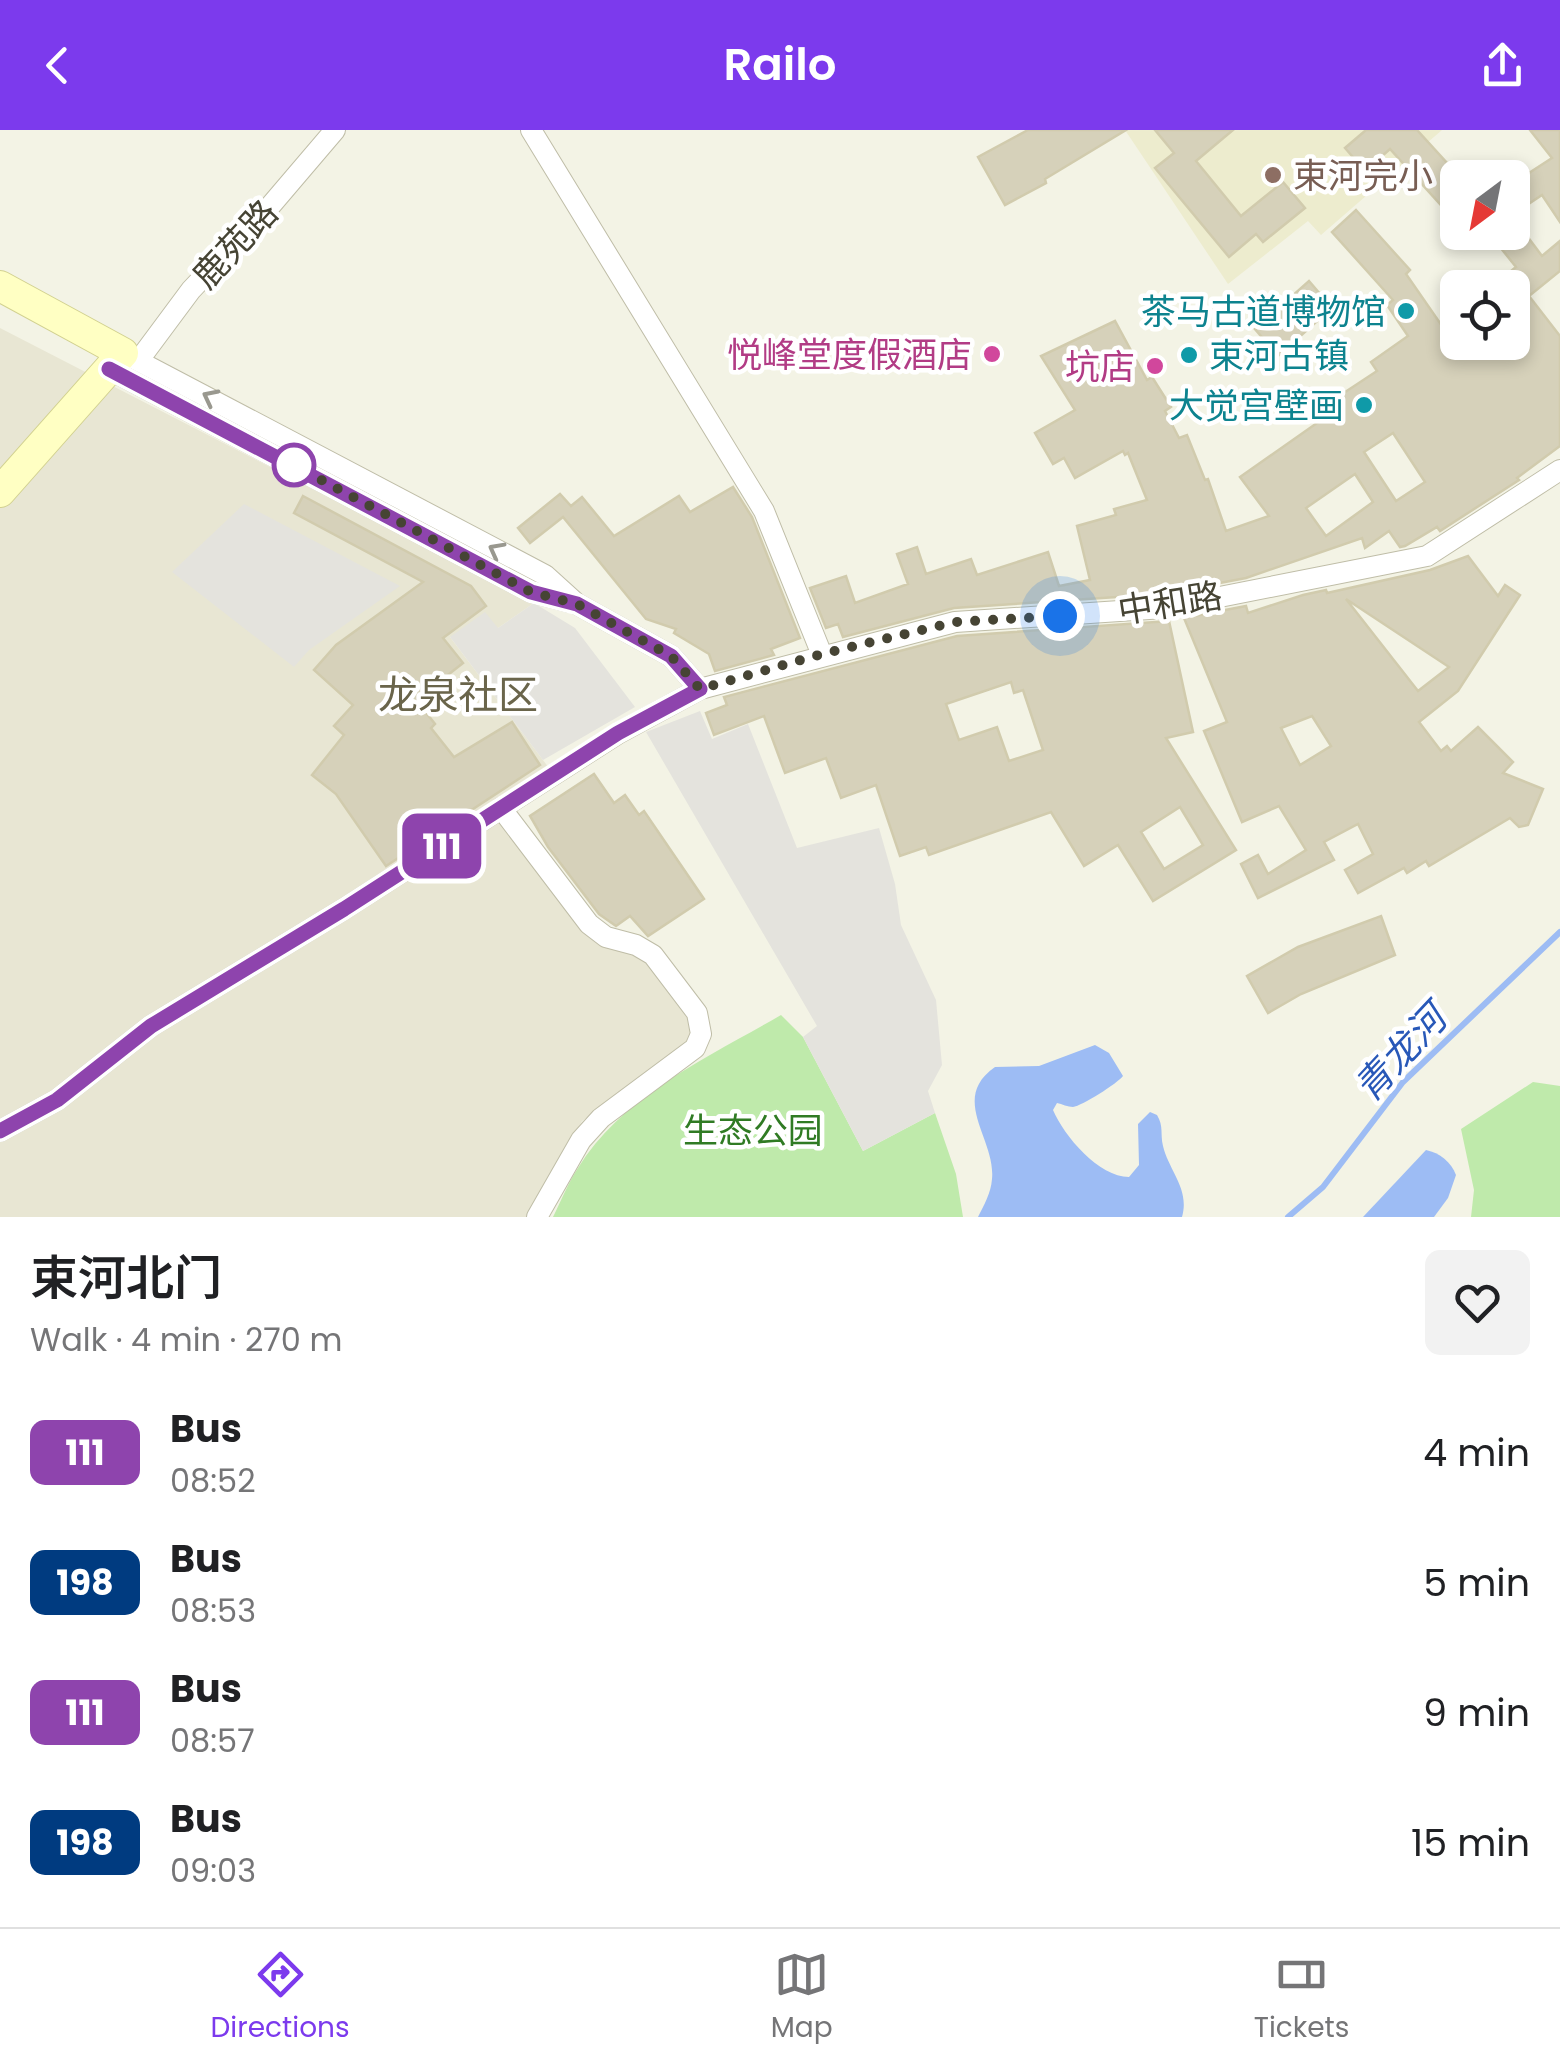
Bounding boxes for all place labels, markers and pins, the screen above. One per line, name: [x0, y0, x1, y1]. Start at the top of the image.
place label: 束河完小: [1293, 151, 1433, 200]
marker: 束河完小: [1262, 164, 1284, 186]
place label: 茶马古道博物馆: [1141, 287, 1386, 336]
marker: 茶马古道博物馆: [1395, 300, 1417, 322]
place label: 悦峰堂度假酒店: [727, 330, 972, 379]
place label: 束河古镇: [1209, 331, 1349, 380]
place label: 坑店: [1065, 342, 1135, 391]
marker: 悦峰堂度假酒店: [981, 343, 1003, 365]
marker: 束河古镇: [1178, 344, 1200, 366]
marker: 坑店: [1144, 355, 1166, 377]
place label: 大觉宫壁画: [1169, 381, 1344, 430]
marker: 大觉宫壁画: [1353, 394, 1375, 416]
unlabelled marker: [273, 444, 315, 486]

